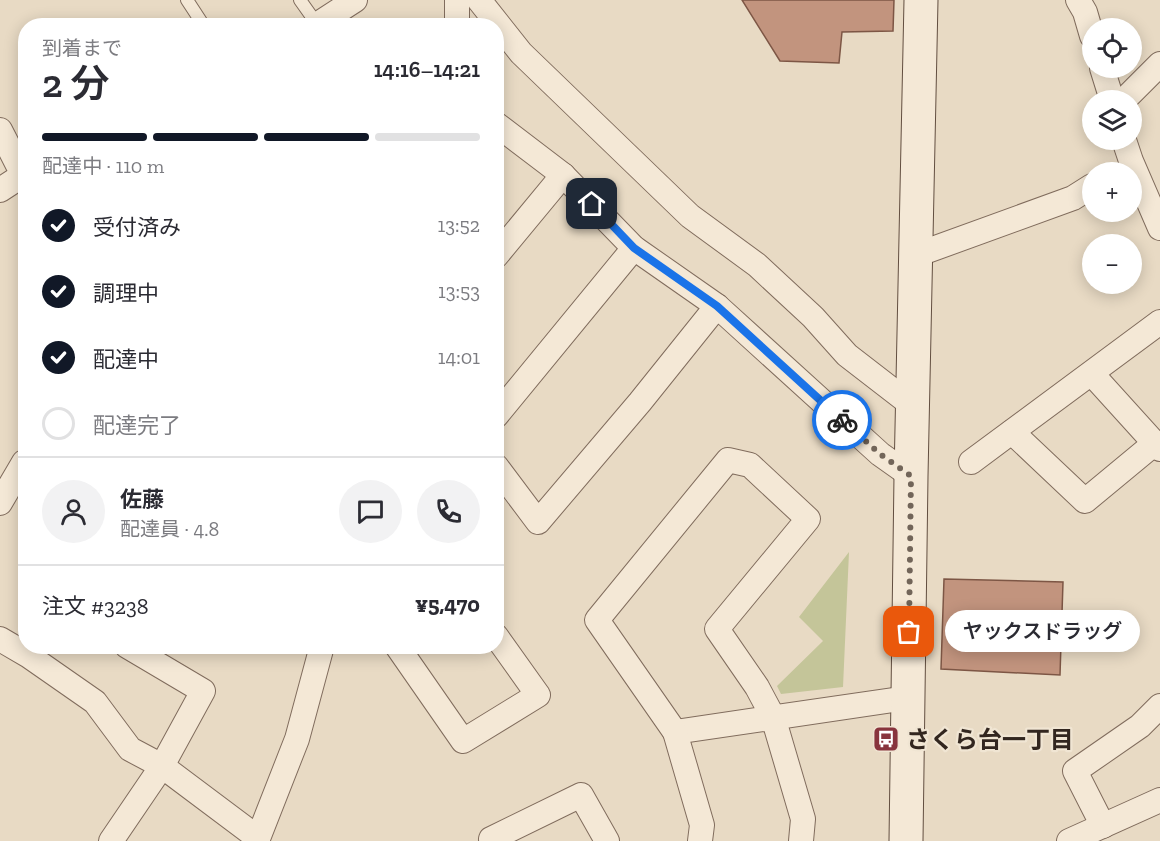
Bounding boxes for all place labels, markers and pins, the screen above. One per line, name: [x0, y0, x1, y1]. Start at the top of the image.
pin: [566, 178, 617, 229]
pin: [883, 606, 934, 657]
callout: ヤックスドラッグ: [945, 611, 1140, 653]
bus stop icon: さくら台一丁目: [871, 724, 901, 754]
place label: さくら台一丁目: [906, 725, 1074, 754]

